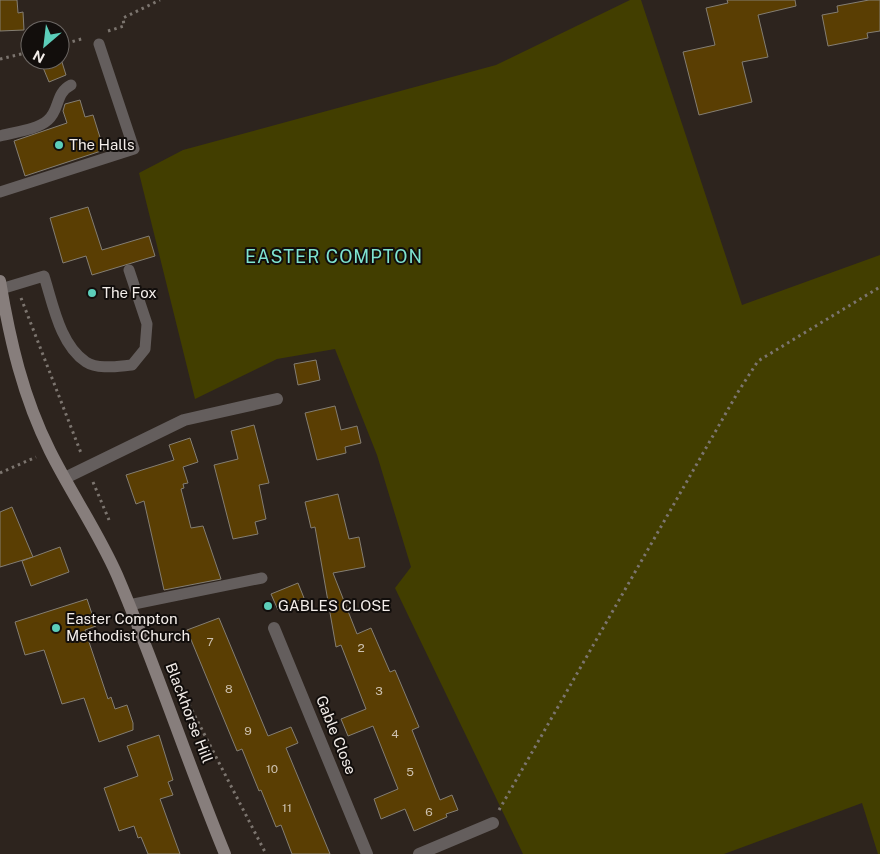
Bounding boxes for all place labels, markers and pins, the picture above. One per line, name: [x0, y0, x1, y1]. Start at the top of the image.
place label: The Halls: [69, 136, 135, 153]
marker: The Halls: [53, 139, 65, 151]
place label: The Fox: [102, 284, 157, 301]
marker: The Fox: [86, 287, 98, 299]
place label: GABLES CLOSE: [278, 597, 391, 614]
marker: GABLES CLOSE: [262, 600, 274, 612]
place label: Easter Compton Methodist Church: [66, 610, 190, 644]
marker: Easter Compton Methodist Church: [50, 622, 62, 634]

